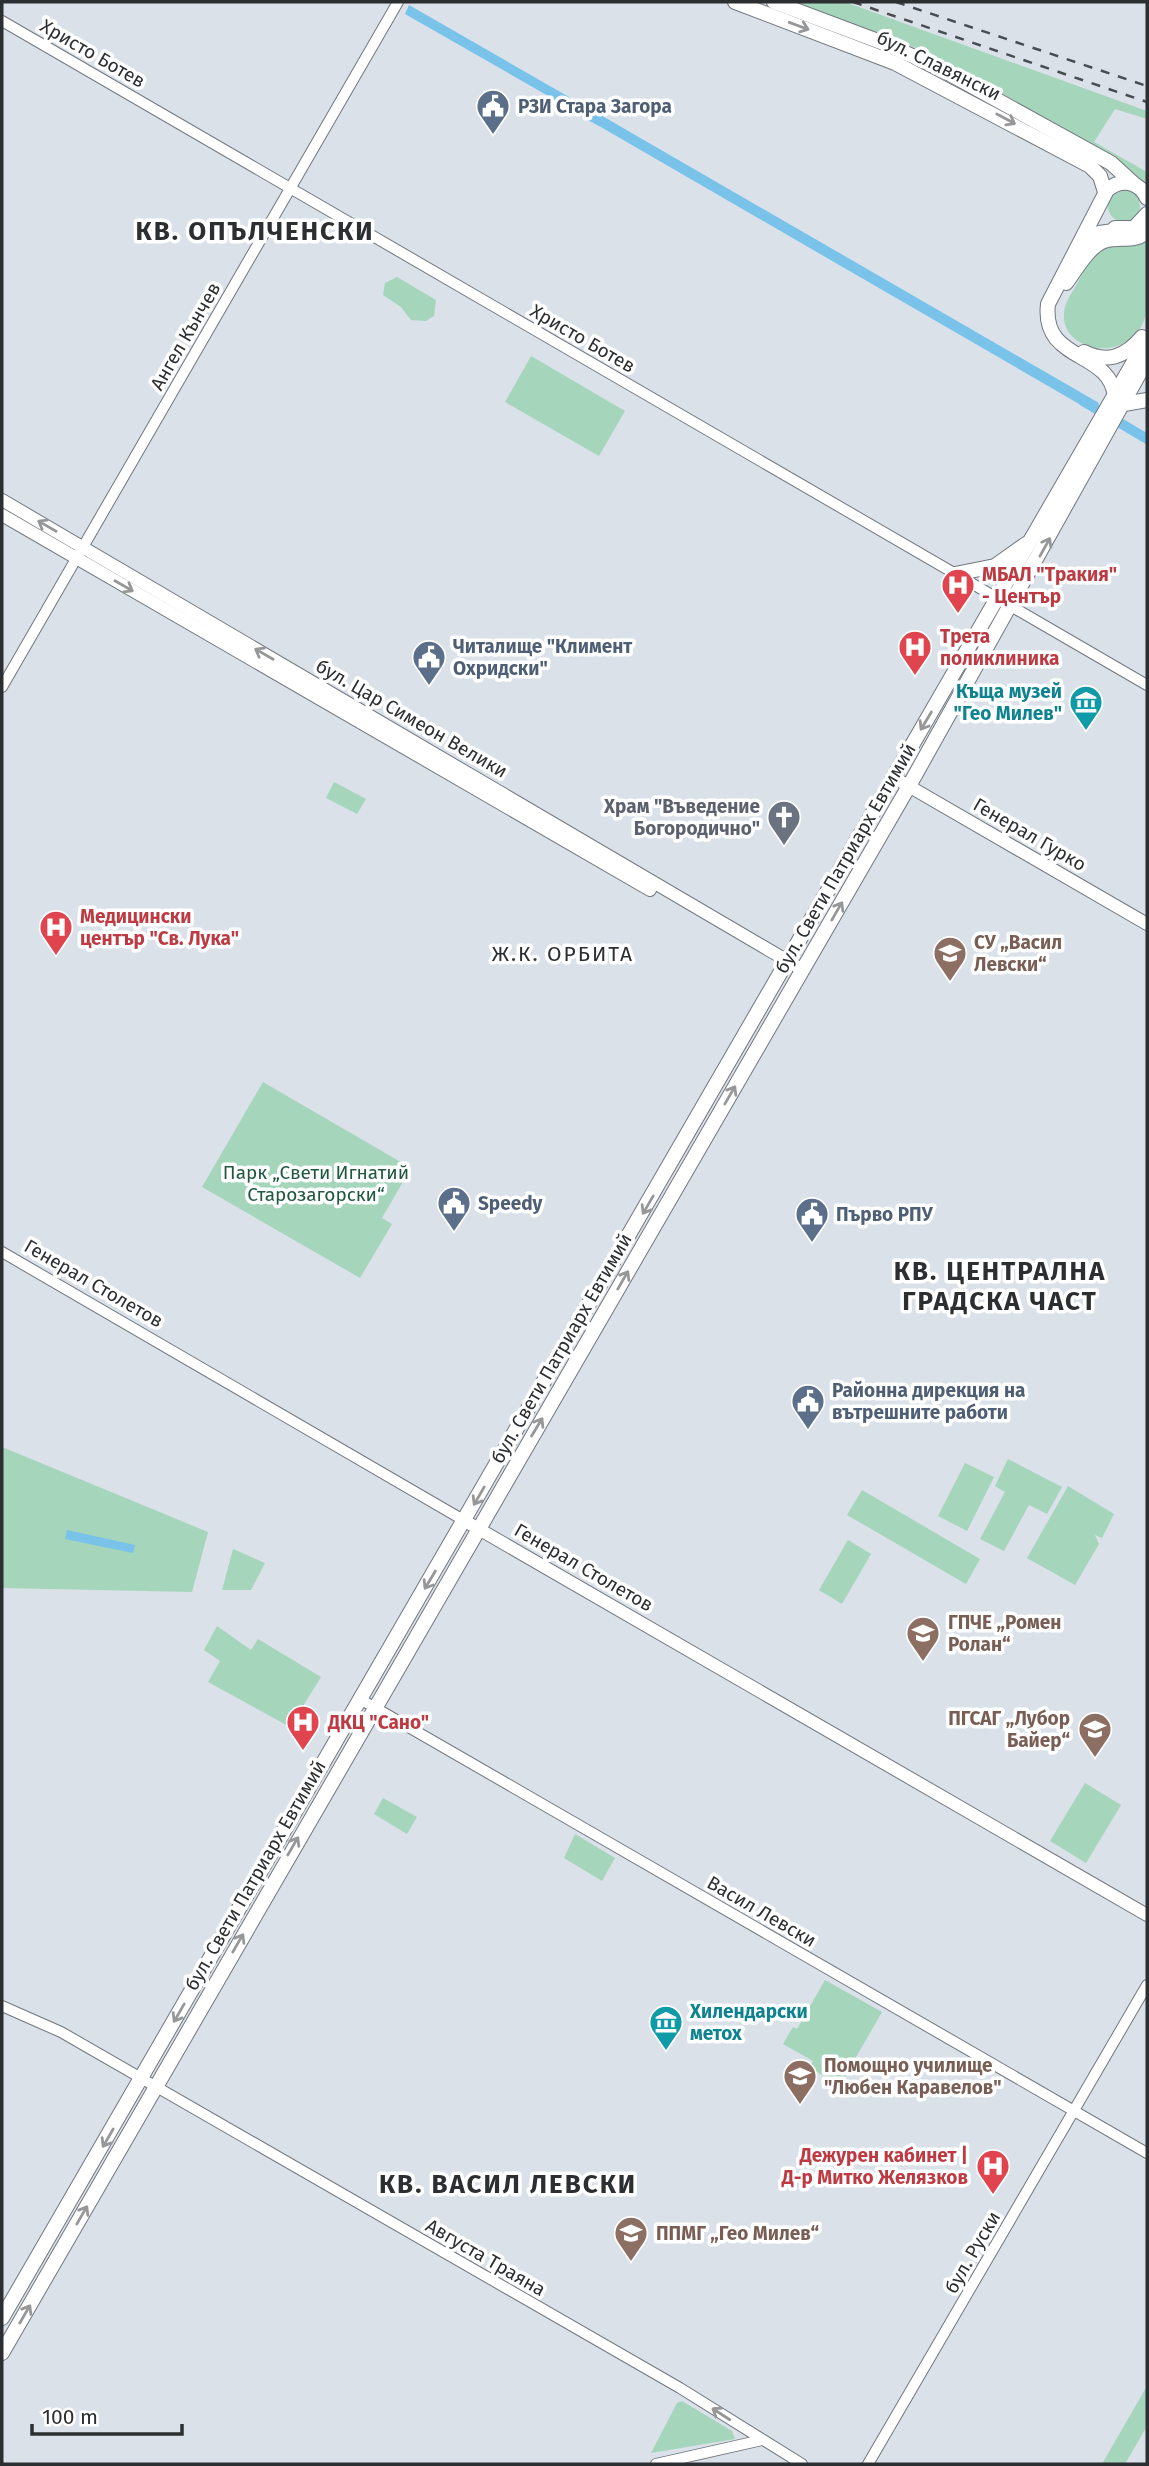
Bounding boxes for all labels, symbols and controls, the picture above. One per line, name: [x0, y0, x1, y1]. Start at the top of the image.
street label: Христо Ботев: [36, 14, 149, 93]
one-way arrow: [788, 21, 810, 33]
street label: бул. Славянски: [873, 25, 1005, 105]
public building icon: РЗИ Стара Загора: [474, 87, 512, 136]
place label: РЗИ Стара Загора: [518, 95, 672, 118]
one-way arrow: [995, 113, 1016, 126]
district label: КВ. ОПЪЛЧЕНСКИ: [136, 216, 374, 247]
street label: Ангел Кънчев: [145, 278, 226, 394]
street label: Христо Ботев: [526, 299, 639, 378]
one-way arrow: [37, 519, 57, 533]
one-way arrow: [1038, 537, 1052, 558]
place label: МБАЛ "Тракия" - Център: [982, 563, 1117, 608]
hospital icon: МБАЛ "Тракия" - Център: [939, 566, 977, 615]
one-way arrow: [114, 579, 134, 593]
place label: Трета поликлиника: [940, 625, 1059, 670]
hospital icon: Трета поликлиника: [896, 628, 934, 677]
place label: Читалище "Климент Охридски": [453, 635, 633, 680]
public building icon: Читалище "Климент Охридски": [410, 638, 448, 687]
one-way arrow: [255, 646, 275, 660]
street label: бул. Цар Симеон Велики: [312, 654, 512, 783]
place label: Къща музей "Гео Милев": [954, 680, 1062, 725]
museum icon: Къща музей "Гео Милев": [1067, 683, 1105, 732]
one-way arrow: [919, 710, 933, 730]
street label: бул. Свети Патриарх Евтимий: [770, 739, 921, 977]
street label: Генерал Гурко: [969, 793, 1090, 876]
place label: Храм "Въведение Богородично": [603, 795, 760, 840]
church icon: Храм "Въведение Богородично": [765, 798, 803, 847]
one-way arrow: [830, 901, 844, 921]
place label: Медицински център "Св. Лука": [80, 905, 239, 950]
hospital icon: Медицински център "Св. Лука": [37, 908, 75, 957]
place label: СУ „Васил Левски“: [974, 931, 1062, 976]
school or university icon: СУ „Васил Левски“: [931, 934, 969, 983]
district label: Ж.К. ОРБИТА: [492, 941, 634, 967]
one-way arrow: [723, 1085, 737, 1105]
park label: Парк „Свети Игнатий Старозагорски“: [223, 1161, 409, 1206]
public building icon: Speedy: [435, 1184, 473, 1233]
place label: Speedy: [478, 1192, 543, 1215]
one-way arrow: [641, 1194, 655, 1214]
public building icon: Първо РПУ: [793, 1195, 831, 1244]
place label: Първо РПУ: [836, 1203, 934, 1226]
street label: бул. Свети Патриарх Евтимий: [486, 1229, 637, 1467]
street label: Генерал Столетов: [20, 1234, 167, 1333]
district label: КВ. ЦЕНТРАЛНА ГРАДСКА ЧАСТ: [894, 1256, 1106, 1317]
one-way arrow: [617, 1270, 630, 1291]
place label: Районна дирекция на вътрешните работи: [832, 1379, 1026, 1424]
public building icon: Районна дирекция на вътрешните работи: [789, 1382, 827, 1431]
one-way arrow: [530, 1418, 544, 1438]
one-way arrow: [472, 1485, 485, 1506]
street label: Генерал Столетов: [510, 1518, 657, 1617]
one-way arrow: [423, 1569, 437, 1589]
place label: ГПЧЕ „Ромен Ролан“: [948, 1611, 1061, 1656]
school or university icon: ГПЧЕ „Ромен Ролан“: [904, 1614, 942, 1663]
hospital icon: ДКЦ "Сано": [284, 1703, 322, 1752]
place label: ПГСАГ „Лубор Байер“: [948, 1707, 1070, 1752]
school or university icon: ПГСАГ „Лубор Байер“: [1076, 1710, 1114, 1759]
place label: ДКЦ "Сано": [327, 1711, 429, 1734]
street label: бул. Свети Патриарх Евтимий: [180, 1756, 331, 1994]
one-way arrow: [286, 1836, 300, 1856]
street label: Васил Левски: [703, 1871, 820, 1952]
one-way arrow: [231, 1933, 245, 1953]
place label: Хилендарски метох: [689, 2000, 808, 2045]
one-way arrow: [172, 2003, 186, 2023]
museum icon: Хилендарски метох: [647, 2003, 685, 2052]
place label: Помощно училище "Любен Каравелов": [824, 2054, 1002, 2099]
school or university icon: Помощно училище "Любен Каравелов": [781, 2057, 819, 2106]
one-way arrow: [100, 2128, 114, 2148]
place label: Дежурен кабинет | Д-р Митко Желязков: [781, 2144, 968, 2189]
hospital icon: Дежурен кабинет | Д-р Митко Желязков: [974, 2147, 1012, 2196]
district label: КВ. ВАСИЛ ЛЕВСКИ: [379, 2169, 637, 2200]
one-way arrow: [75, 2206, 89, 2226]
street label: бул. Руски: [940, 2207, 1005, 2297]
street label: Августа Траяна: [422, 2214, 550, 2301]
school or university icon: ППМГ „Гео Милев“: [612, 2214, 650, 2263]
place label: ППМГ „Гео Милев“: [656, 2222, 819, 2245]
one-way arrow: [18, 2304, 32, 2324]
scale bar: [32, 2392, 182, 2436]
text: 100 m: [42, 2404, 98, 2430]
one-way arrow: [711, 2407, 731, 2421]

